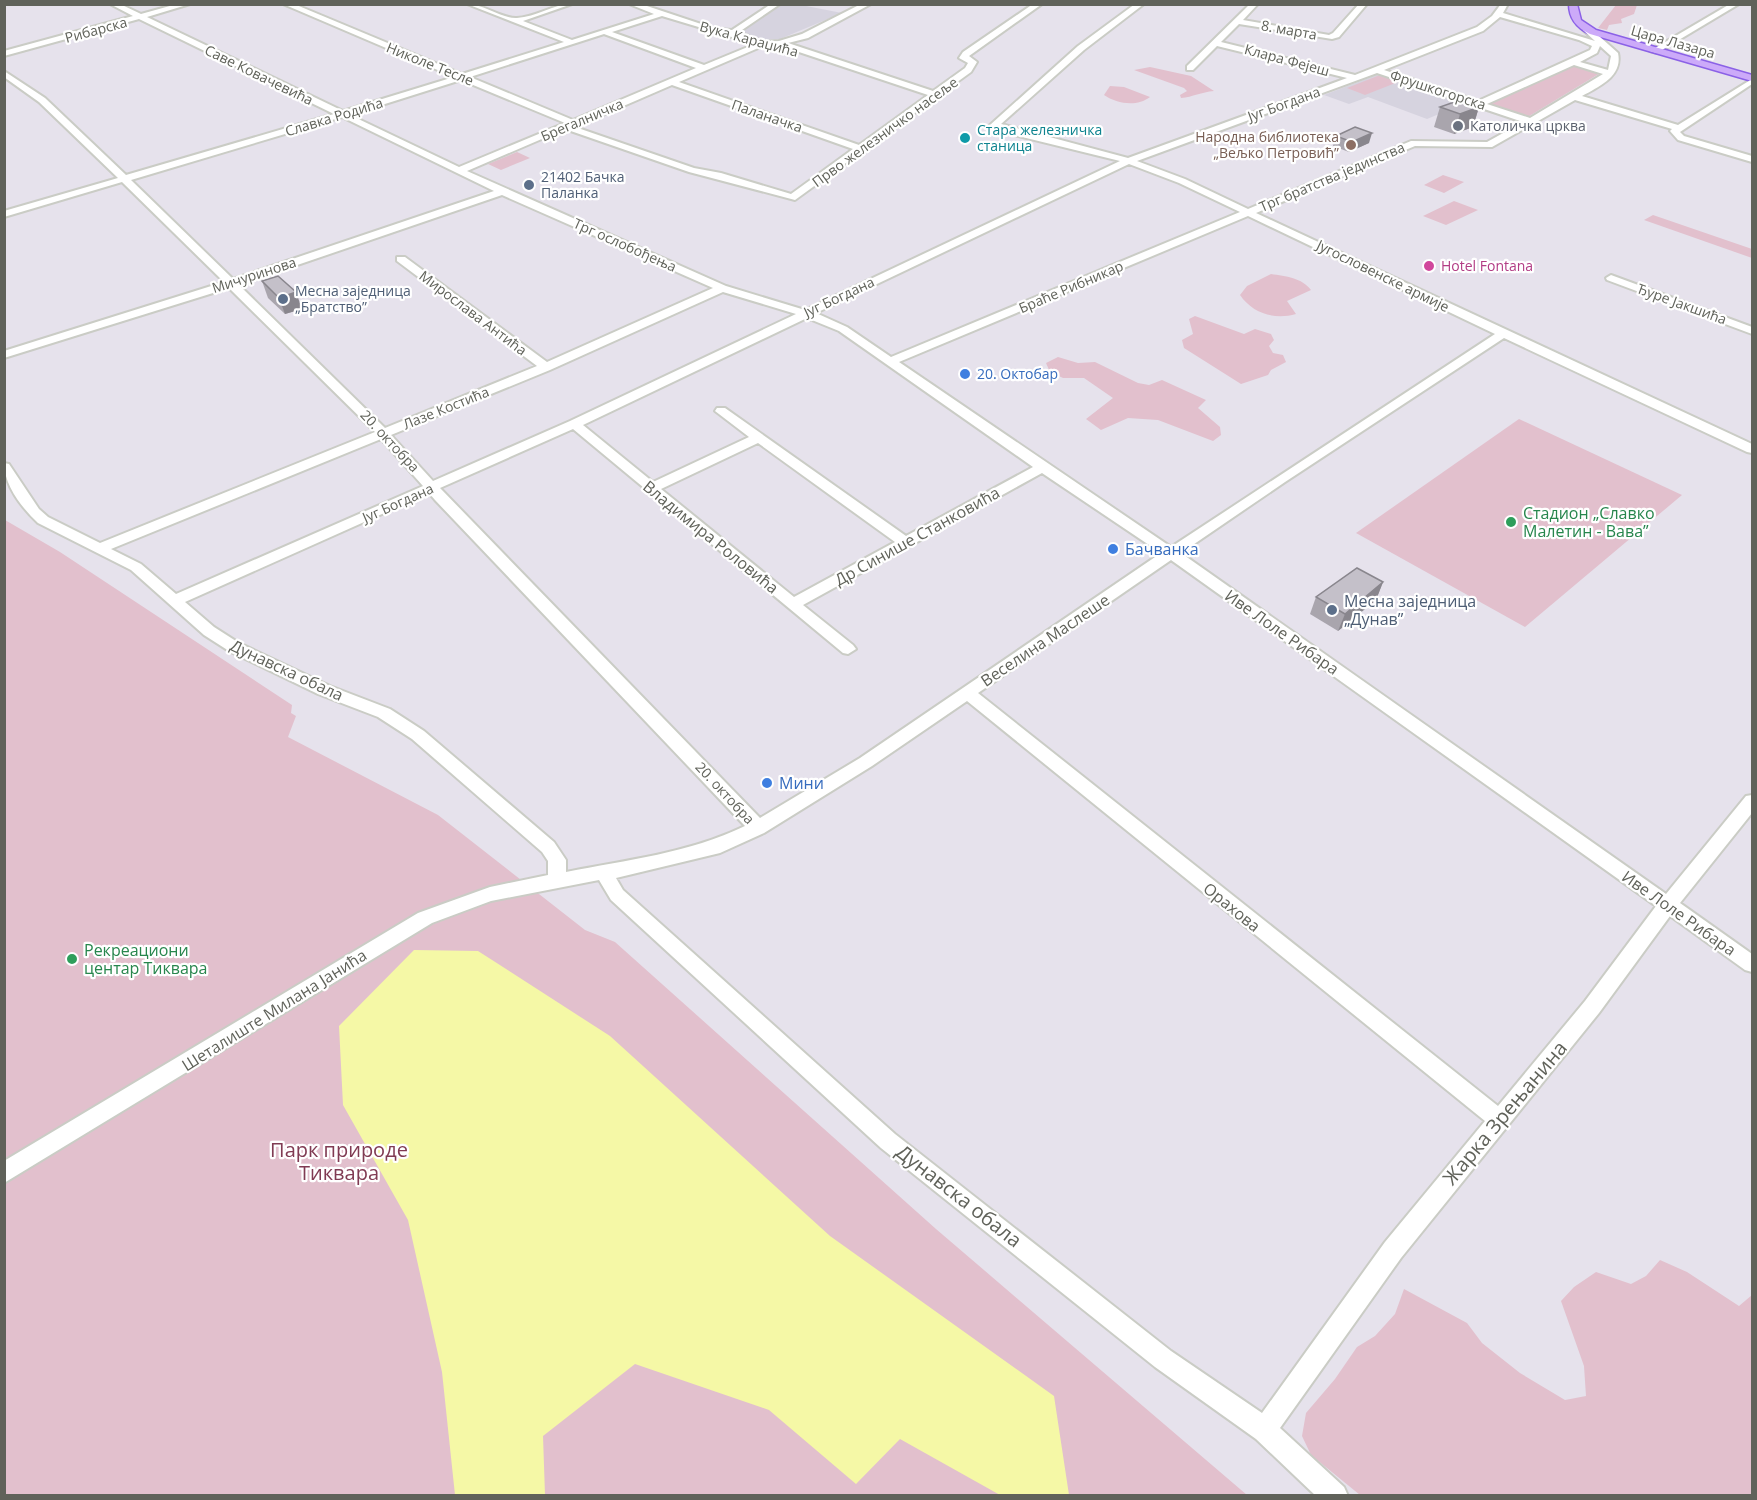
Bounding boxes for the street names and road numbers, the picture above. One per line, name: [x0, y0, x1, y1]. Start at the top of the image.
street label: Рибарска: [63, 12, 129, 47]
street label: 8. марта: [1260, 15, 1318, 44]
street label: Вука Караџића: [698, 16, 801, 61]
street label: Цара Лазара: [1629, 20, 1717, 63]
street label: Николе Тесле: [384, 37, 477, 90]
street label: Клара Фејеш: [1243, 39, 1332, 80]
street label: Саве Ковачевића: [202, 40, 317, 109]
street label: Фрушкогорска: [1388, 65, 1488, 114]
street label: Прво железничко насеље: [808, 72, 962, 191]
street label: Југ Богдана: [1243, 82, 1323, 126]
street label: Славка Родића: [283, 93, 385, 140]
street label: Брегалничка: [538, 94, 626, 145]
street label: Паланачка: [729, 95, 805, 137]
street label: Трг братства јединства: [1256, 137, 1407, 216]
street label: Трг ослобођења: [571, 213, 680, 276]
street label: Југословенске армије: [1312, 234, 1453, 316]
street label: Мичуринова: [209, 252, 298, 297]
street label: Браће Рибникар: [1016, 256, 1126, 317]
street label: Мирослава Антића: [416, 266, 531, 359]
street label: Југ Богдана: [799, 272, 877, 322]
street label: Ђуре Јакшића: [1635, 279, 1730, 329]
street label: Лазе Костића: [400, 382, 492, 433]
street label: 20. октобра: [357, 405, 424, 476]
street label: Владимира Роловића: [639, 475, 783, 599]
street label: Југ Богдана: [357, 478, 436, 527]
street label: Др Синише Станковића: [831, 481, 1003, 591]
street label: Иве Лоле Рибара: [1221, 584, 1343, 680]
street label: Веселина Маслеше: [976, 589, 1114, 691]
street label: Дунавска обала: [227, 634, 347, 706]
street label: 20. октобра: [692, 757, 759, 828]
street label: Иве Лоле Рибара: [1618, 865, 1740, 961]
street label: Орахова: [1199, 877, 1265, 937]
street label: Шеталиште Милана Јанића: [177, 944, 371, 1076]
street label: Жарка Зрењанина: [1436, 1035, 1573, 1190]
street label: Дунавска обала: [891, 1138, 1028, 1253]

